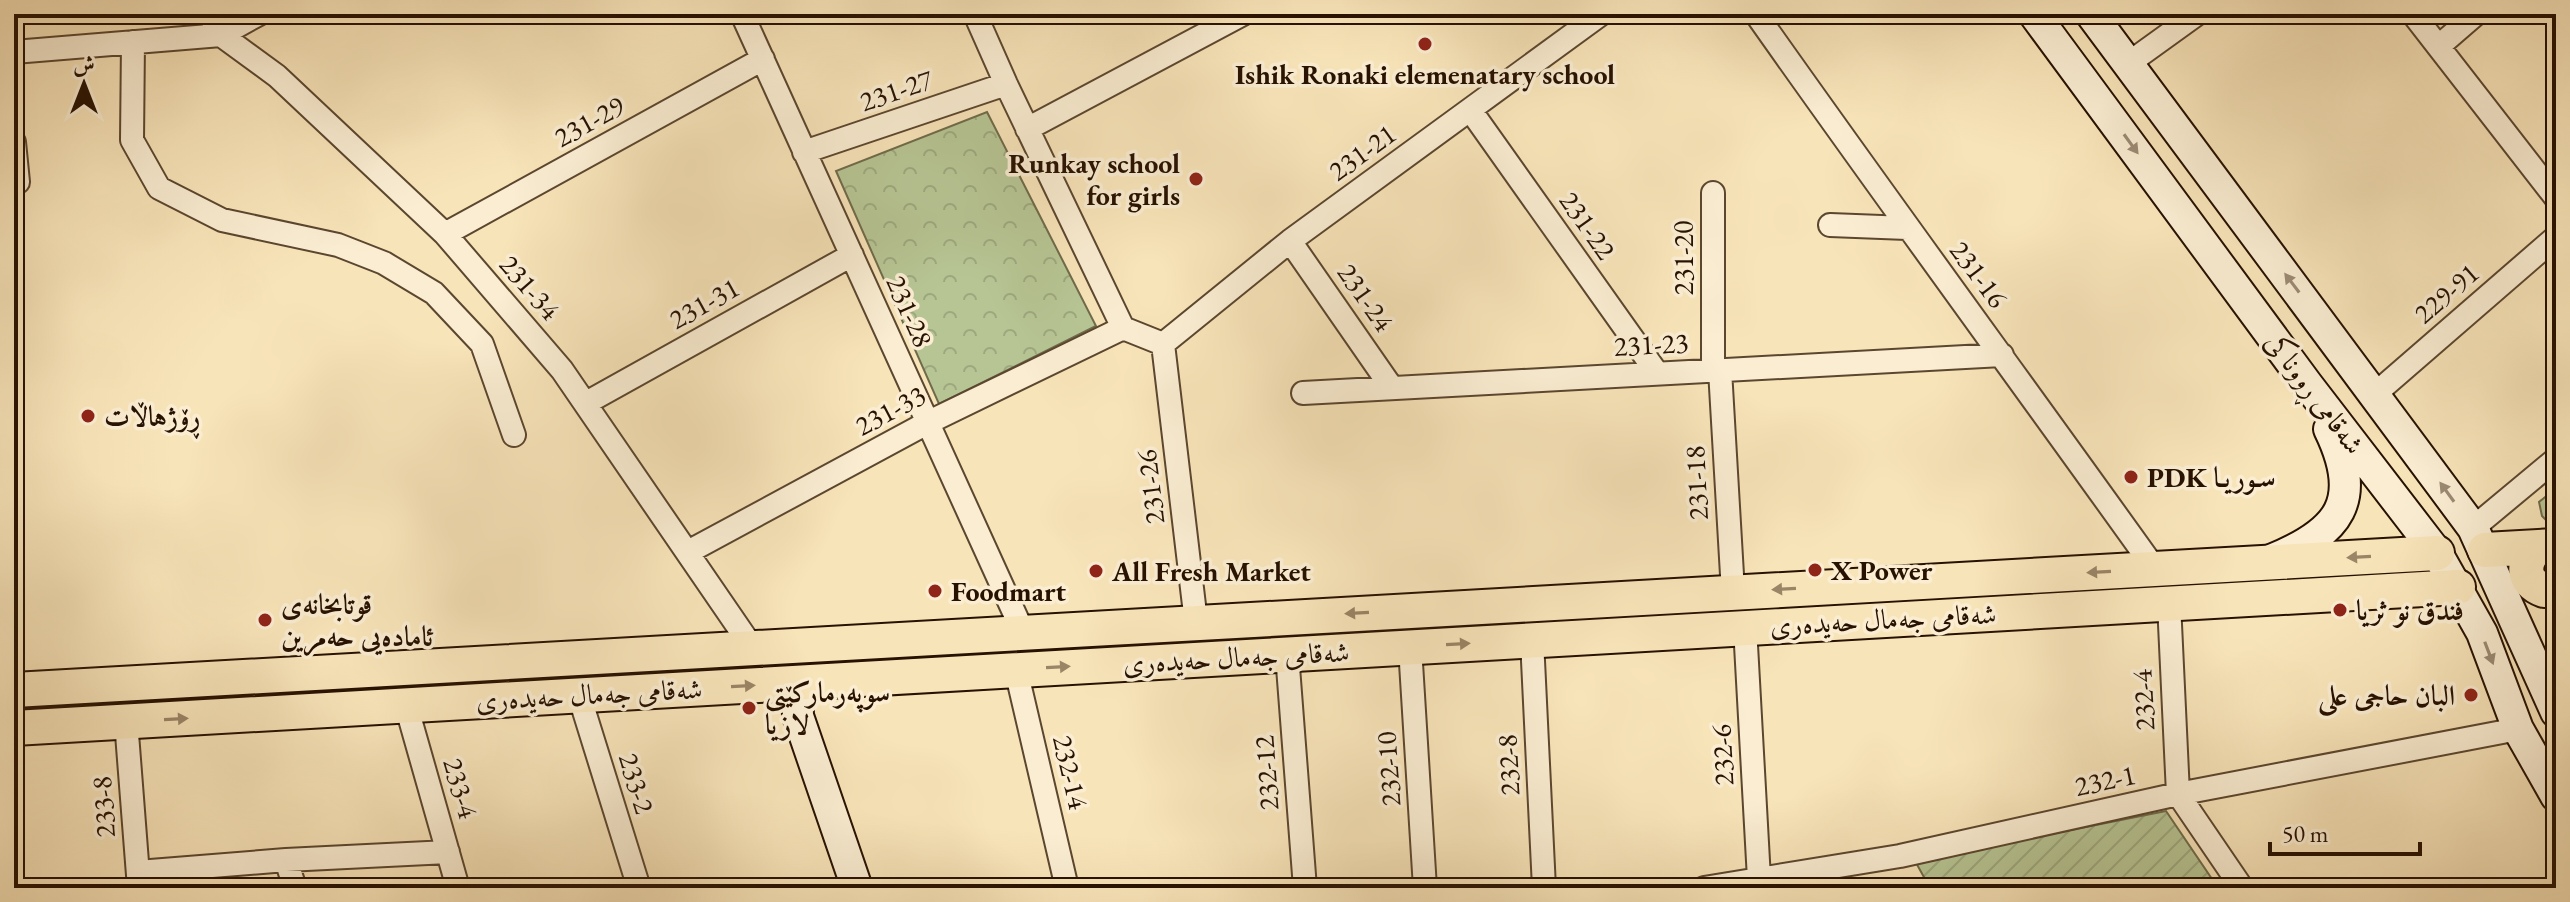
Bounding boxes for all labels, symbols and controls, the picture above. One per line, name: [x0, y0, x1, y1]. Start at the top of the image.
marker: Ishik Ronaki elemenatary school: [1416, 35, 1434, 53]
north arrow: [44, 44, 124, 124]
text: ش: [73, 50, 95, 79]
place label: Ishik Ronaki elemenatary school: [1235, 56, 1615, 92]
street label: 231-27: [855, 61, 938, 119]
street label: 231-29: [548, 87, 630, 155]
street label: 231-21: [1321, 115, 1403, 189]
one-way arrow: [2123, 133, 2138, 154]
place label: Runkay school for girls: [1008, 145, 1180, 213]
marker: Runkay school for girls: [1187, 170, 1205, 188]
street label: 231-22: [1552, 184, 1625, 266]
street label: 231-20: [1665, 221, 1701, 295]
street label: 231-16: [1942, 233, 2016, 315]
street label: 231-34: [492, 247, 569, 327]
street label: 229-91: [2406, 255, 2486, 331]
street label: 231-24: [1330, 256, 1403, 338]
street label: 231-31: [663, 269, 745, 337]
street label: 231-28: [878, 269, 942, 353]
one-way arrow: [2285, 273, 2301, 293]
street label: 231-23: [1613, 324, 1689, 364]
street label: شەقامی ڕووناکی: [2253, 325, 2373, 464]
street label: 231-33: [848, 377, 932, 443]
place label: ڕۆژهاڵات: [104, 398, 201, 440]
marker: ڕۆژهاڵات: [79, 407, 97, 425]
street label: 231-18: [1676, 445, 1716, 521]
street label: 231-26: [1128, 448, 1172, 526]
place label: PDK سـوریـا: [2147, 459, 2276, 495]
marker: PDK سـوریـا: [2122, 468, 2140, 486]
one-way arrow: [2439, 481, 2455, 503]
one-way arrow: [2346, 551, 2371, 564]
place label: X Power: [1830, 552, 1933, 588]
place label: All Fresh Market: [1111, 553, 1311, 589]
marker: X Power: [1806, 561, 1824, 579]
marker: All Fresh Market: [1087, 562, 1105, 580]
one-way arrow: [2086, 565, 2112, 578]
place label: Foodmart: [951, 573, 1067, 609]
marker: Foodmart: [926, 582, 944, 600]
one-way arrow: [1771, 583, 1796, 596]
place label: قوتابخانەی ئامادەیی حەمرین: [281, 586, 434, 657]
place label: فندق نو ثريا: [2356, 592, 2464, 628]
street label: شەقامی جەمال حەیدەری: [1769, 595, 1997, 643]
marker: فندق نو ثريا: [2331, 601, 2349, 619]
one-way arrow: [1344, 607, 1369, 620]
marker: قوتابخانەی ئامادەیی حەمرین: [256, 611, 274, 629]
street label: شەقامی جەمال حەیدەری: [1122, 633, 1350, 681]
one-way arrow: [1446, 637, 1471, 650]
one-way arrow: [2483, 641, 2496, 665]
one-way arrow: [1046, 660, 1071, 673]
street label: 232-4: [2123, 668, 2163, 732]
street label: شەقامی جەمال حەیدەری: [475, 670, 703, 718]
place label: سوپەرمارکێتی لازیا: [765, 674, 890, 742]
place label: البان حاجی علی: [2317, 677, 2455, 717]
one-way arrow: [731, 679, 756, 692]
marker: البان حاجی علی: [2462, 686, 2480, 704]
marker: سوپەرمارکێتی لازیا: [740, 699, 758, 717]
one-way arrow: [164, 712, 189, 725]
street label: 232-6: [1702, 723, 1742, 787]
street label: 232-10: [1367, 730, 1409, 808]
street label: 232-14: [1045, 731, 1097, 813]
street label: 232-8: [1488, 733, 1528, 797]
street label: 232-12: [1245, 734, 1287, 812]
street label: 233-2: [611, 748, 663, 818]
street label: 233-4: [435, 754, 487, 823]
street label: 232-1: [2071, 756, 2139, 804]
street label: 233-8: [83, 775, 123, 839]
scale bar: [2270, 806, 2420, 856]
text: 50 m: [2282, 818, 2329, 849]

